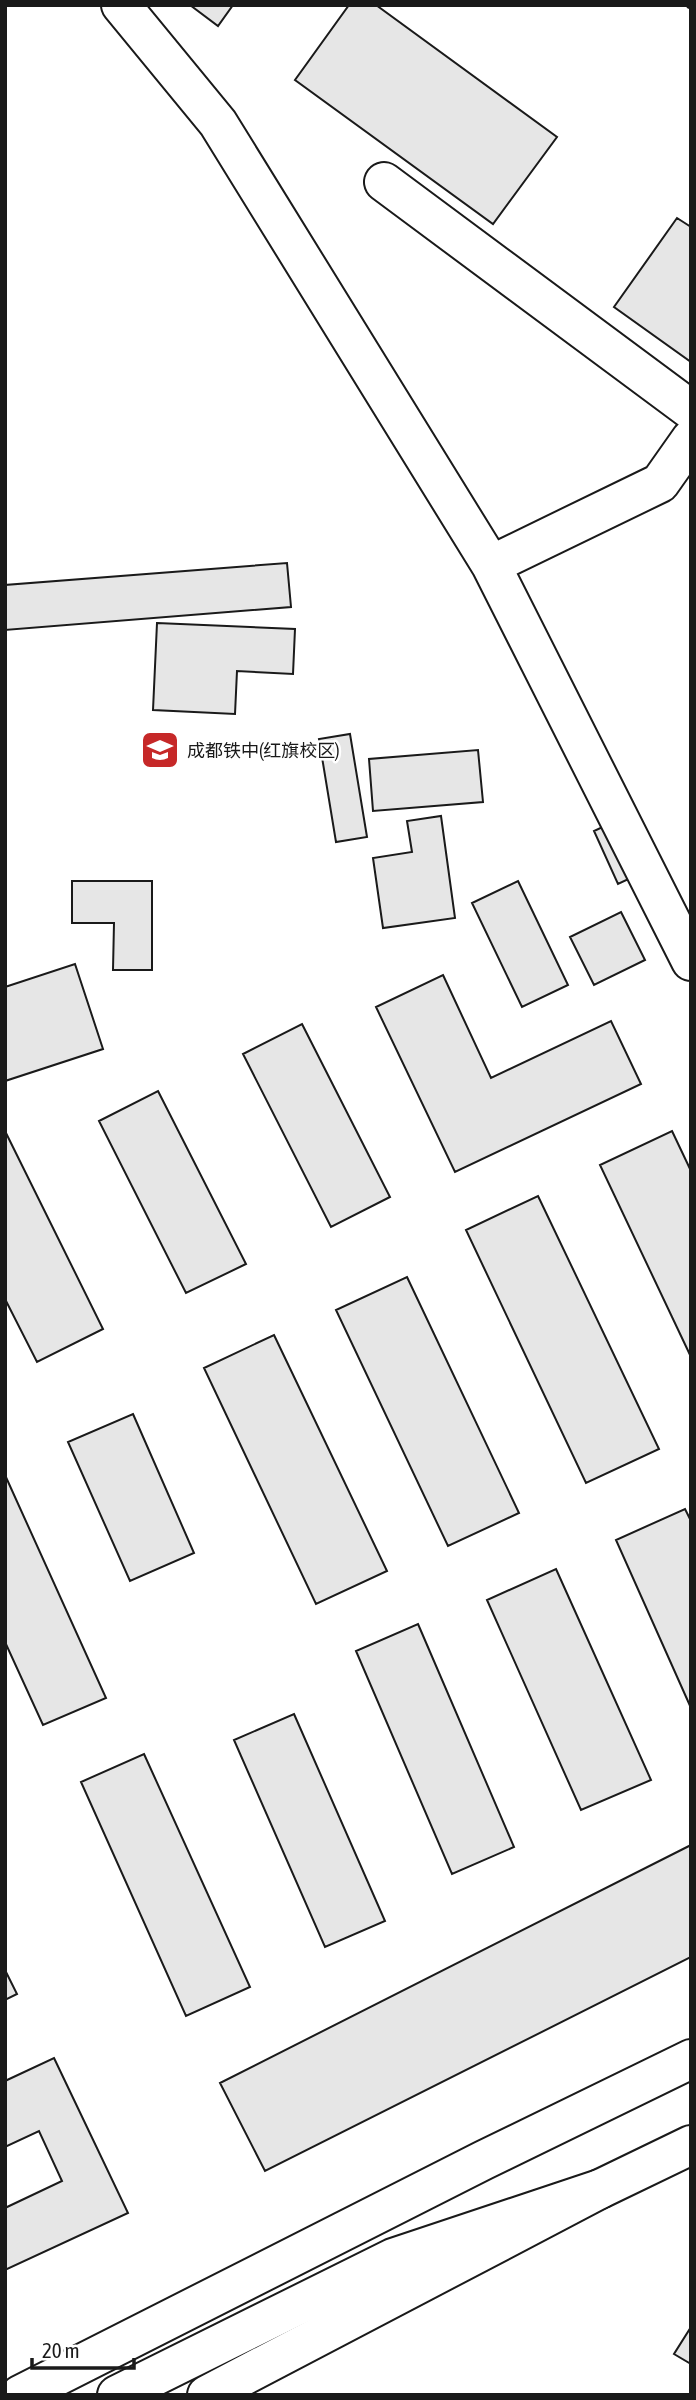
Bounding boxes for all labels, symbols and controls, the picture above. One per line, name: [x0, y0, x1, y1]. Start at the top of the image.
school or university icon: 成都铁中(红旗校区): [139, 729, 181, 771]
place label: 成都铁中(红旗校区): [187, 740, 340, 761]
scale bar: [32, 2326, 133, 2370]
text: 20 m: [42, 2338, 80, 2362]

